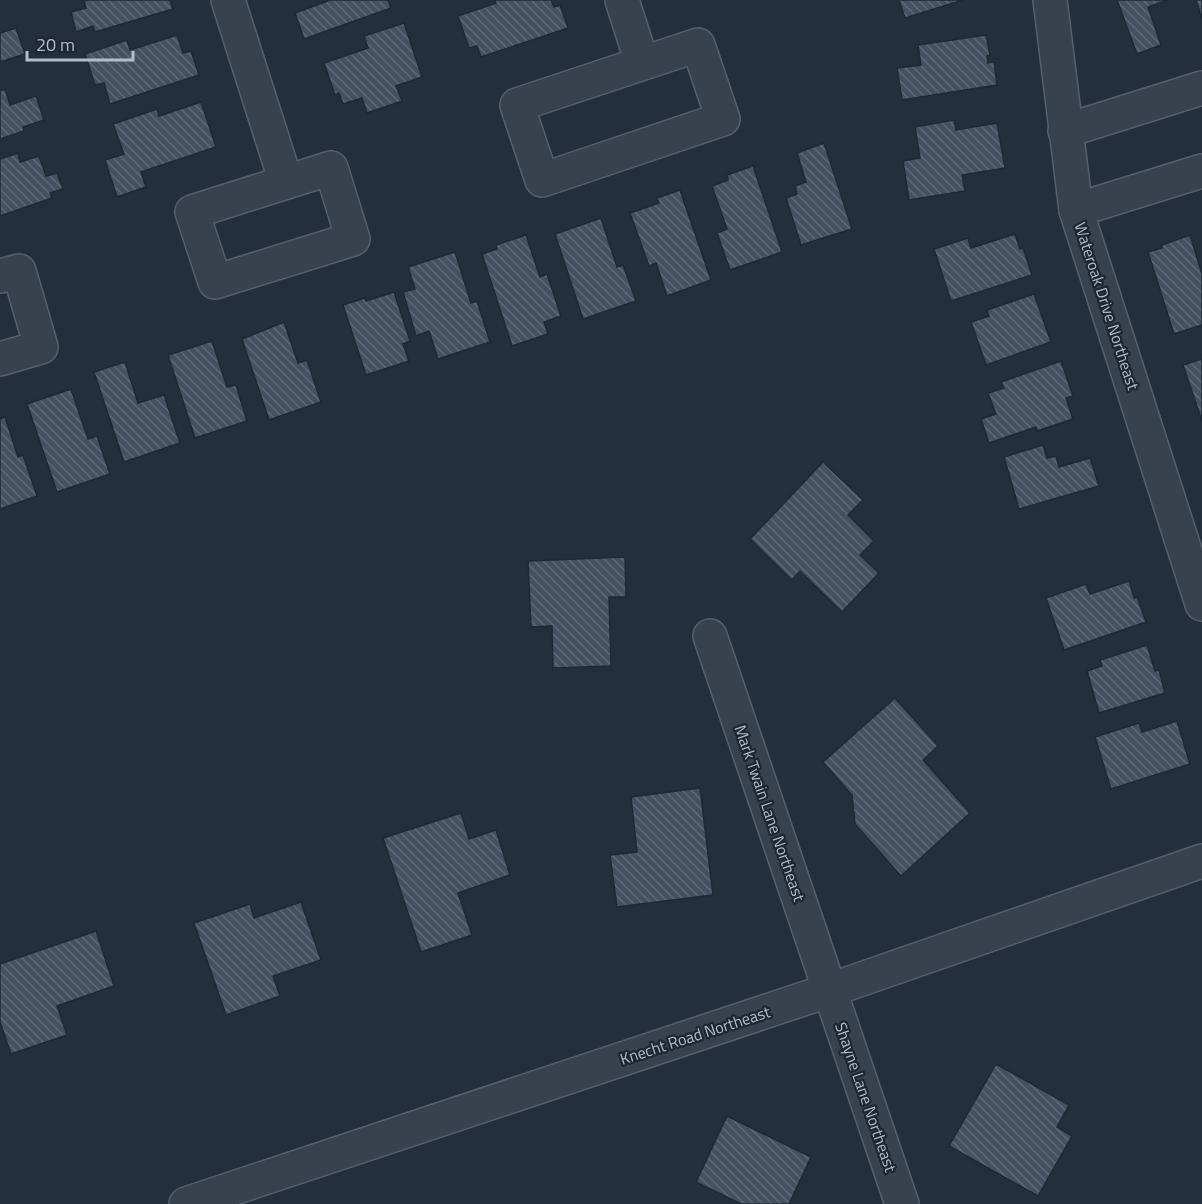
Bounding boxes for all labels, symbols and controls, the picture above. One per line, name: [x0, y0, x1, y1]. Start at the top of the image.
scale bar: [27, 24, 134, 62]
text: 20 m: [36, 31, 75, 58]
street label: Wateroak Drive Northeast: [1069, 219, 1146, 393]
street label: Mark Twain Lane Northeast: [729, 722, 812, 905]
street label: Knecht Road Northeast: [617, 999, 774, 1071]
street label: Shayne Lane Northeast: [829, 1019, 903, 1176]

